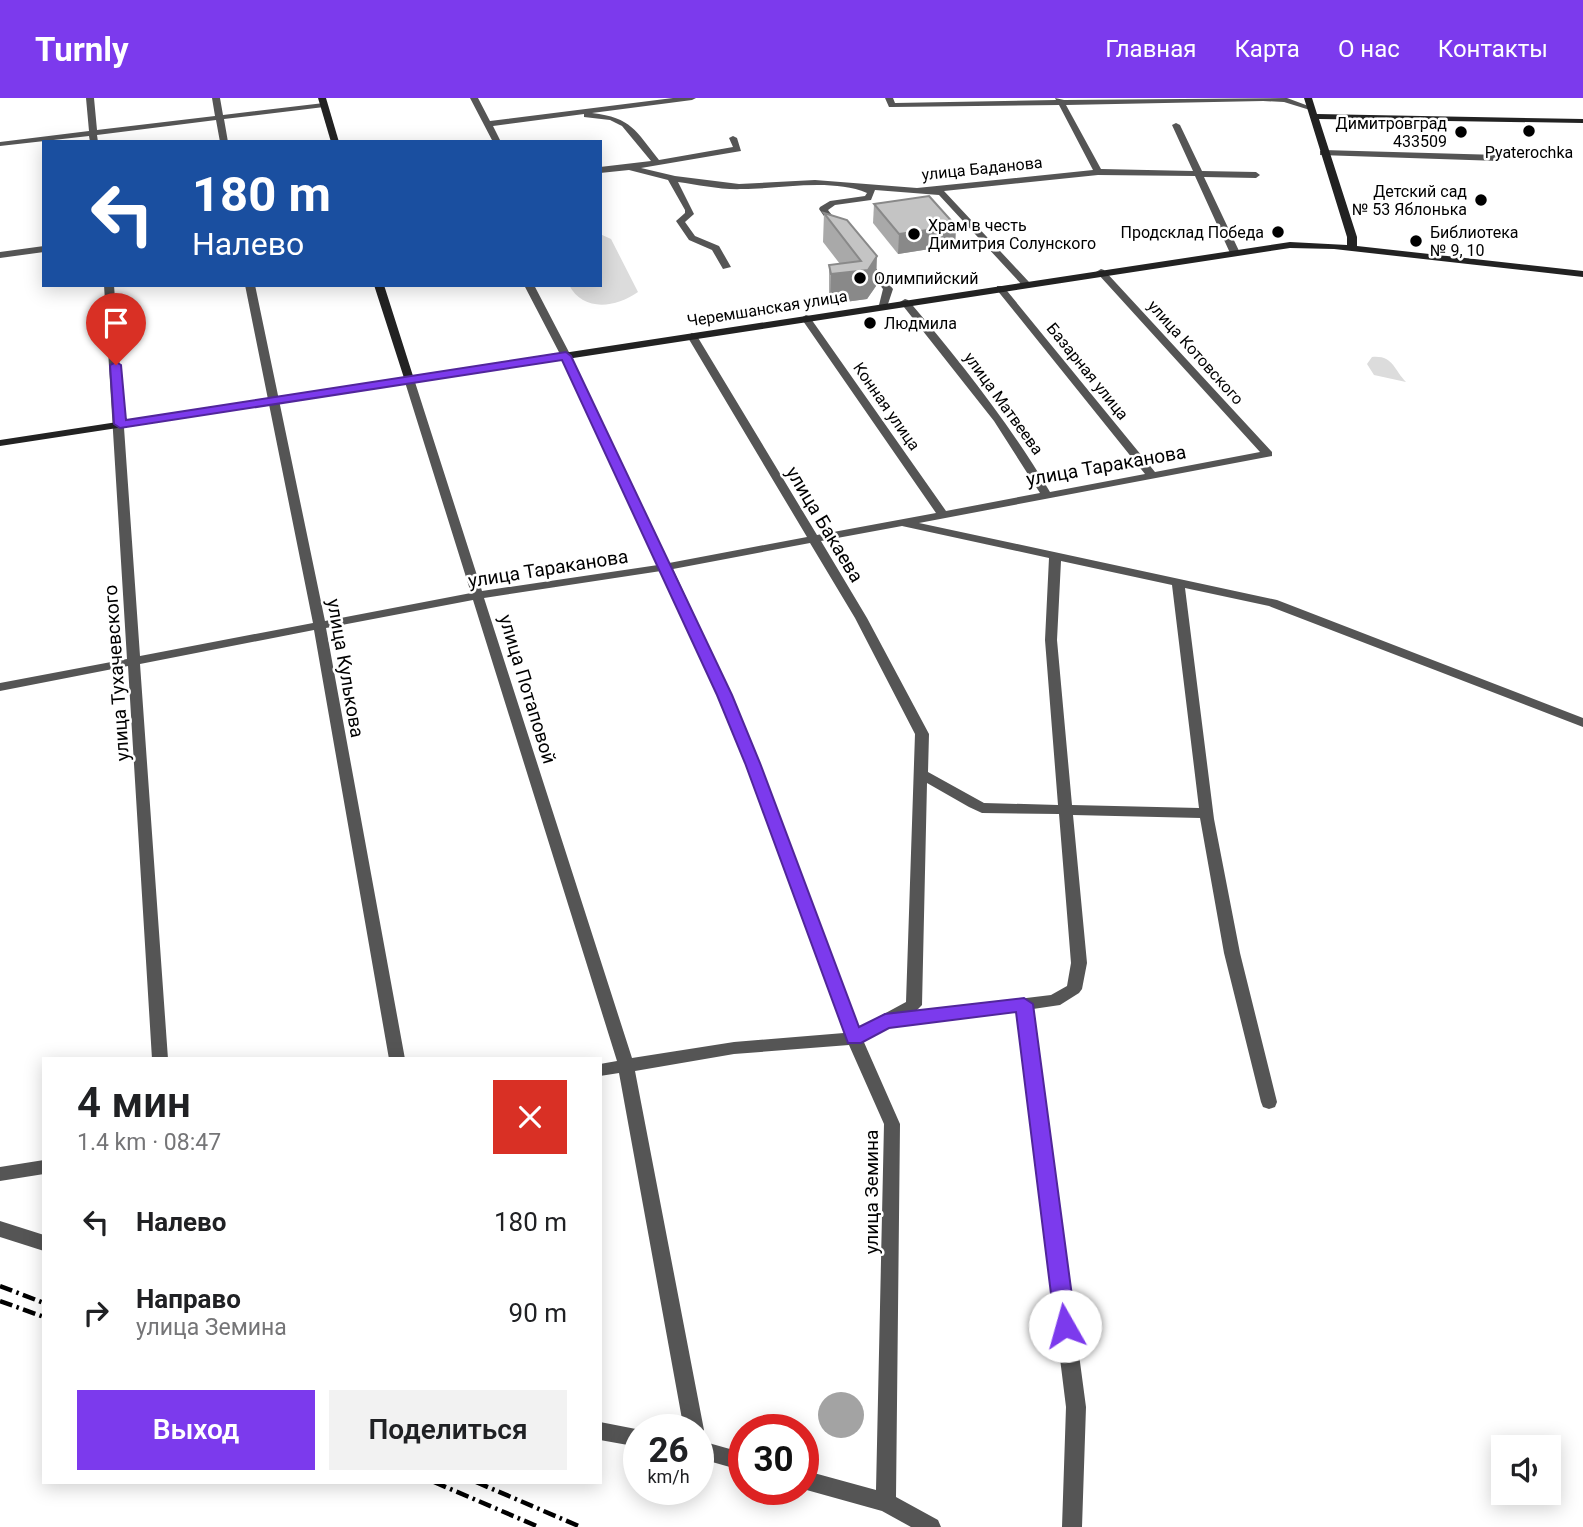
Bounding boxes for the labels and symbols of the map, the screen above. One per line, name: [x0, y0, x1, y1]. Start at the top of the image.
place label: Димитровград 433509: [1336, 114, 1447, 151]
marker: Pyaterochka: [1521, 123, 1537, 139]
marker: Димитровград 433509: [1453, 124, 1469, 140]
place label: Pyaterochka: [1485, 143, 1573, 162]
street label: улица Баданова: [921, 153, 1043, 184]
place label: Детский сад № 53 Яблонька: [1352, 182, 1467, 219]
marker: Детский сад № 53 Яблонька: [1473, 192, 1489, 208]
place label: Храм в честь Димитрия Солунского: [928, 216, 1096, 253]
place label: Продсклад Победа: [1121, 223, 1264, 242]
place label: Библиотека № 9, 10: [1430, 223, 1519, 260]
marker: Продсклад Победа: [1270, 224, 1286, 240]
marker: Храм в честь Димитрия Солунского: [906, 226, 922, 242]
marker: Библиотека № 9, 10: [1408, 233, 1424, 249]
place label: Олимпийский: [874, 269, 979, 288]
marker: Олимпийский: [852, 270, 868, 286]
street label: Черемшанская улица: [686, 286, 849, 331]
pin: [86, 293, 146, 365]
street label: улица Котовского: [1144, 296, 1248, 409]
place label: Людмила: [884, 314, 957, 333]
marker: Людмила: [862, 315, 878, 331]
street label: Базарная улица: [1043, 319, 1133, 424]
street label: улица Матвеева: [960, 348, 1047, 458]
street label: Конная улица: [849, 359, 924, 454]
street label: улица Тараканова: [1024, 440, 1188, 491]
street label: улица Бакаева: [781, 462, 868, 586]
street label: улица Тараканова: [466, 544, 630, 593]
street label: улица Тухачевского: [99, 584, 134, 762]
street label: улица Кулькова: [322, 597, 369, 739]
street label: улица Потаповой: [494, 612, 561, 767]
street label: улица Земина: [860, 1130, 883, 1254]
position arrow: [1028, 1289, 1102, 1363]
speed limit sign: 30: [728, 1414, 819, 1505]

